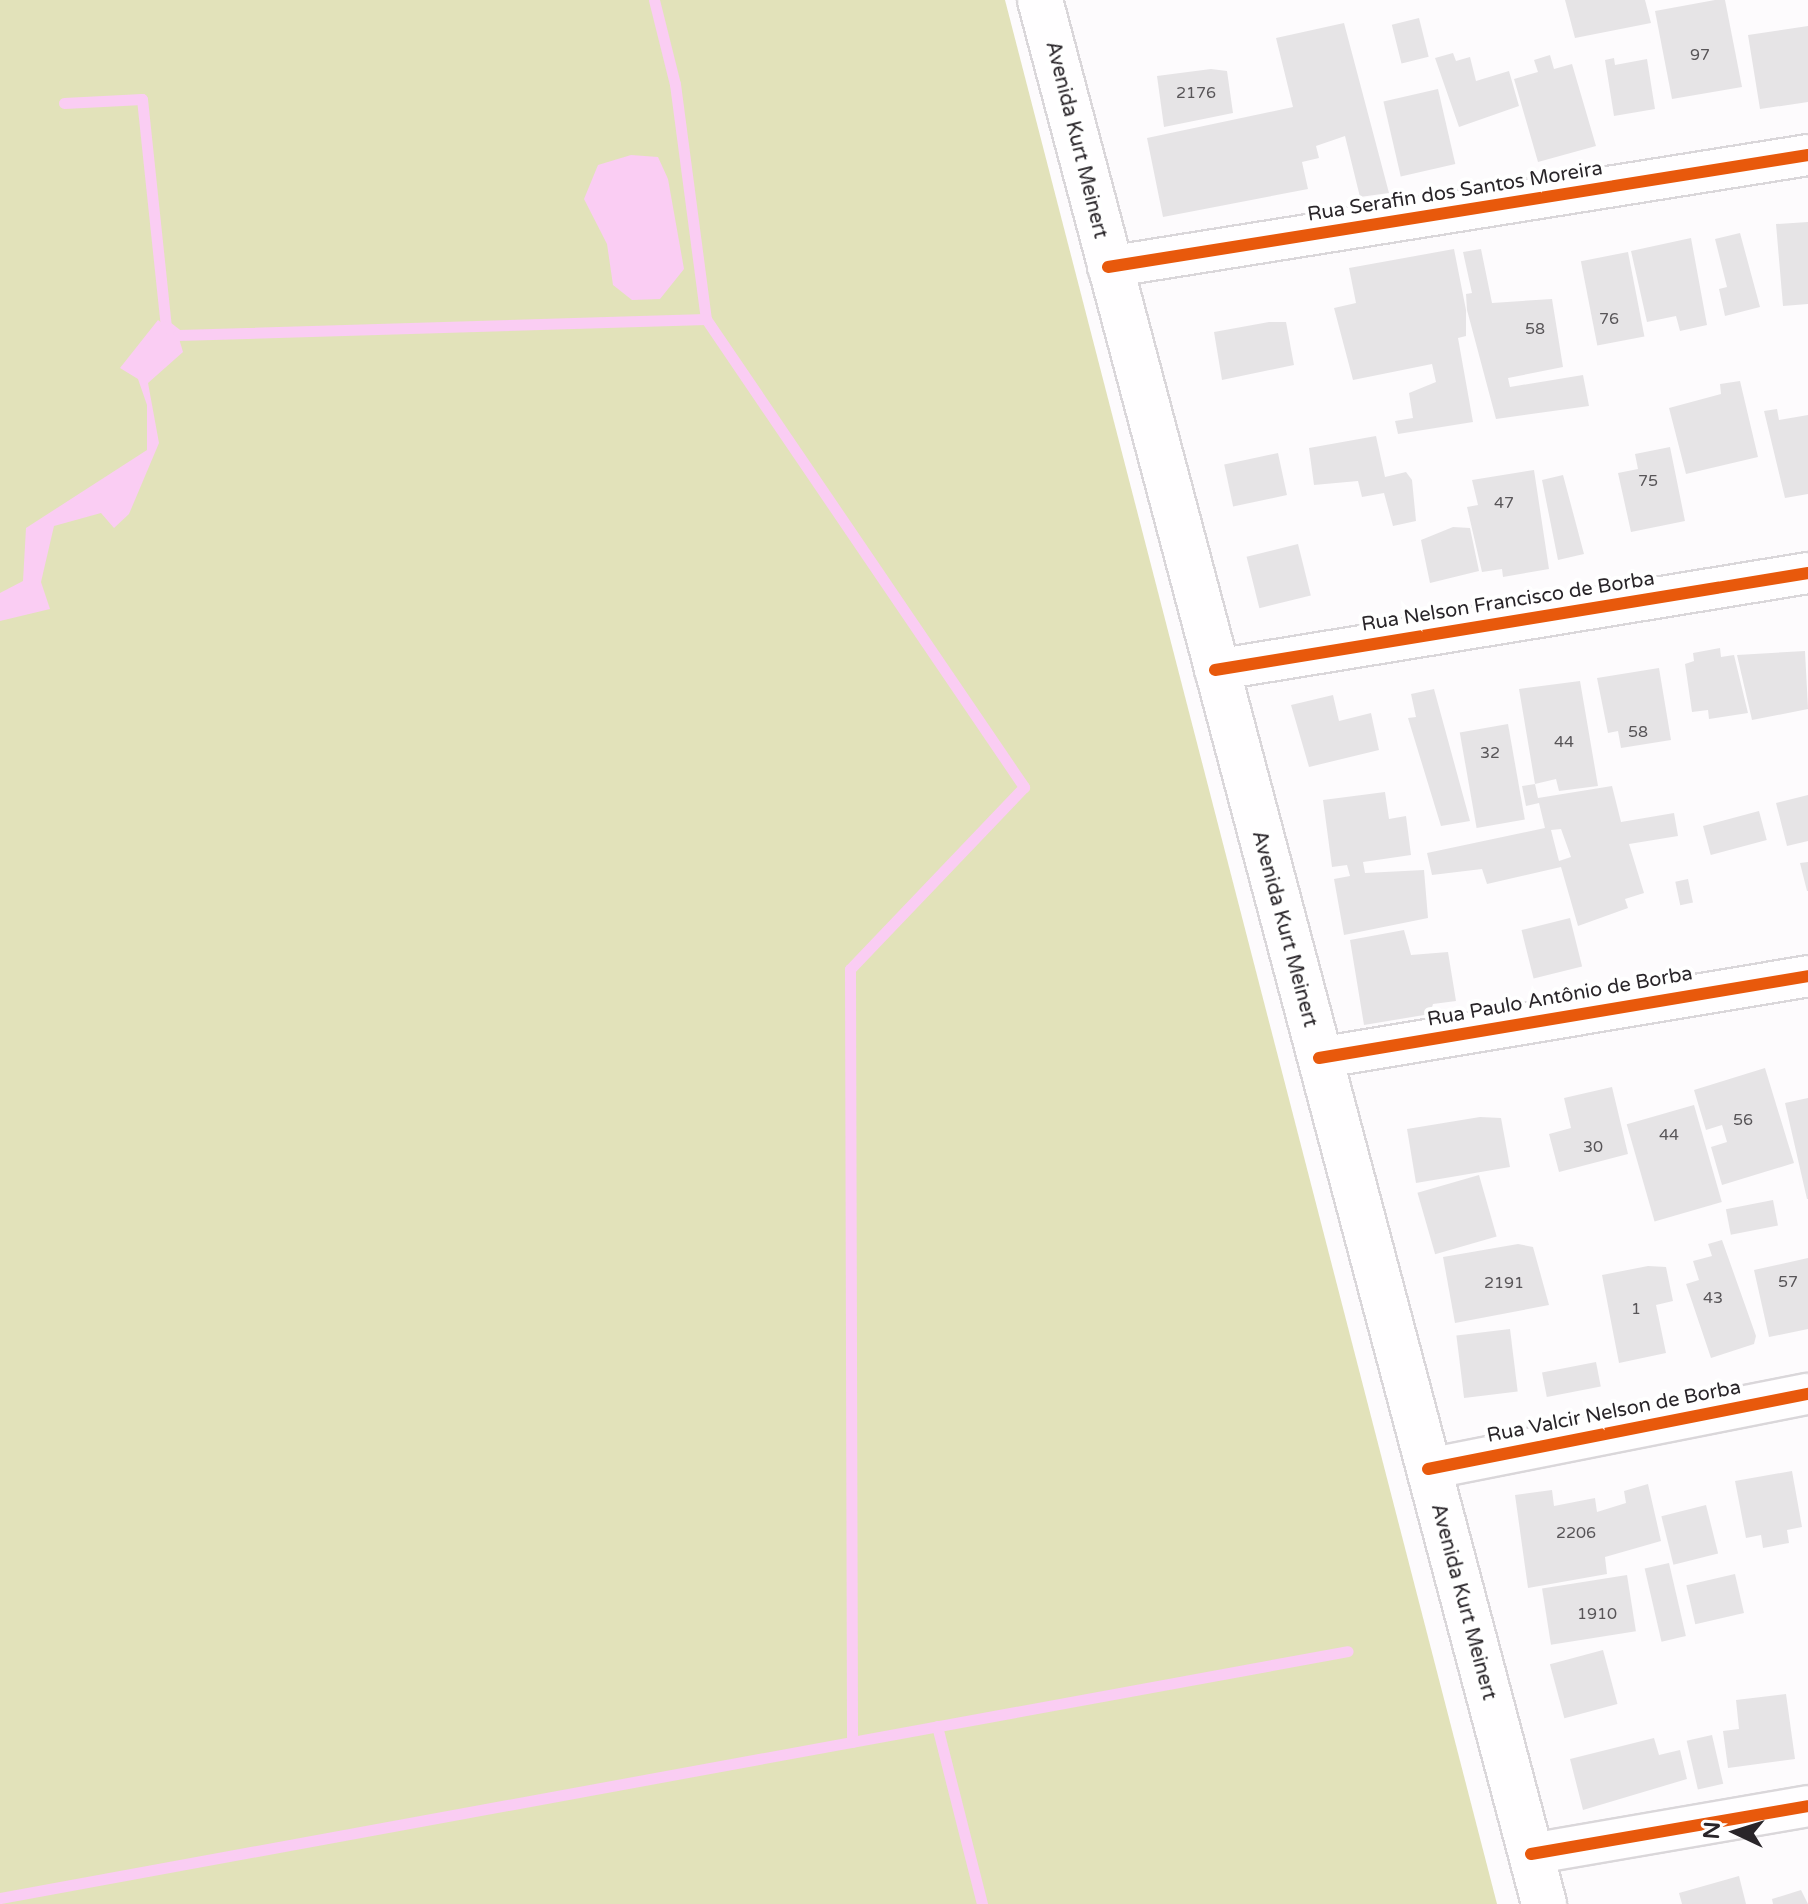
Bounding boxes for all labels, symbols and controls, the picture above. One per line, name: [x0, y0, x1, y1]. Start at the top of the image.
street label: Avenida Kurt Meinert: [1040, 39, 1112, 241]
house number: 97: [1690, 45, 1710, 65]
house number: 2176: [1176, 83, 1216, 103]
street label: Rua Serafin dos Santos Moreira: [1306, 157, 1604, 227]
house number: 76: [1599, 309, 1619, 329]
house number: 58: [1525, 319, 1545, 339]
house number: 75: [1638, 471, 1658, 491]
house number: 47: [1494, 493, 1514, 513]
street label: Rua Nelson Francisco de Borba: [1360, 567, 1656, 637]
house number: 58: [1628, 722, 1648, 742]
house number: 44: [1554, 732, 1574, 752]
house number: 32: [1480, 743, 1500, 763]
street label: Avenida Kurt Meinert: [1246, 828, 1322, 1030]
street label: Rua Paulo Antônio de Borba: [1425, 962, 1695, 1032]
house number: 56: [1733, 1110, 1753, 1130]
house number: 44: [1659, 1125, 1679, 1145]
house number: 30: [1583, 1137, 1603, 1157]
house number: 57: [1778, 1272, 1798, 1292]
house number: 2191: [1484, 1273, 1524, 1293]
house number: 43: [1703, 1288, 1723, 1308]
house number: 1: [1631, 1299, 1641, 1319]
street label: Rua Valcir Nelson de Borba: [1485, 1376, 1743, 1448]
street label: Avenida Kurt Meinert: [1425, 1501, 1501, 1703]
house number: 2206: [1556, 1523, 1596, 1543]
house number: 1910: [1577, 1604, 1617, 1624]
north arrow: [1696, 1792, 1776, 1872]
text: N: [1698, 1821, 1726, 1840]

